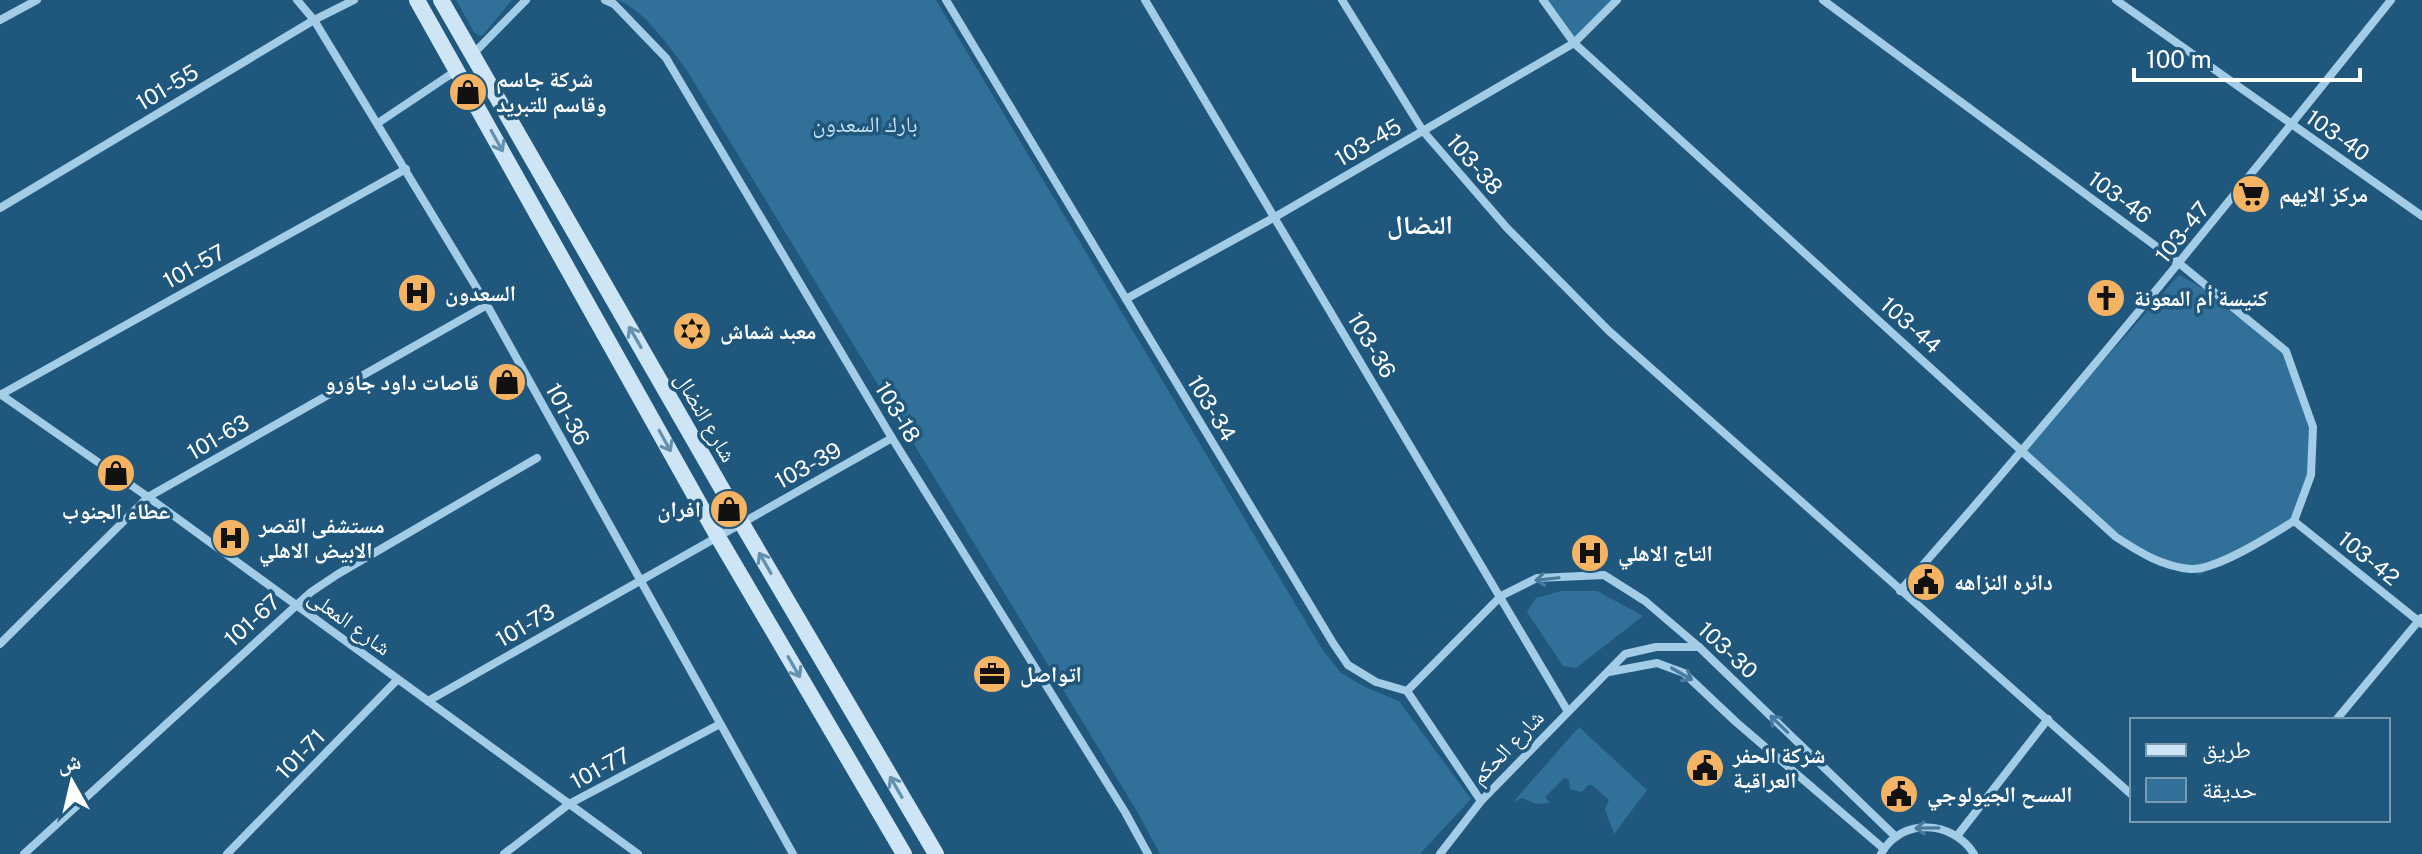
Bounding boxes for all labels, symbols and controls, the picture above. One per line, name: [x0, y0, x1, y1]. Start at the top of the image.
scale bar: [2134, 32, 2360, 82]
text: 100 m: [2146, 45, 2212, 73]
street label: 101-55: [131, 58, 203, 116]
place label: شركة جاسم وقاسم للتبريد: [496, 66, 607, 119]
shop icon: شركة جاسم وقاسم للتبريد: [447, 71, 489, 113]
street label: 103-40: [2301, 104, 2375, 166]
park label: بارك السعدون: [813, 111, 917, 138]
street label: 103-45: [1330, 113, 1406, 171]
street label: 103-38: [1441, 128, 1509, 200]
one-way arrow: [489, 129, 505, 152]
street label: 103-46: [2083, 165, 2157, 229]
supermarket icon: مركز الايهم: [2230, 173, 2272, 215]
place label: مركز الايهم: [2279, 181, 2368, 209]
street label: 103-47: [2149, 196, 2215, 268]
district label: النضال: [1387, 209, 1453, 241]
street label: 101-57: [158, 238, 230, 294]
hospital icon: السعدون: [396, 272, 438, 314]
church icon: كنيسة أم المعونة: [2085, 277, 2127, 319]
place label: السعدون: [445, 280, 516, 307]
place label: كنيسة أم المعونة: [2134, 284, 2268, 314]
street label: 103-44: [1876, 291, 1947, 359]
street label: 103-36: [1342, 308, 1402, 382]
synagogue icon: معبد شماش: [671, 310, 713, 352]
place label: معبد شماش: [720, 318, 816, 345]
one-way arrow: [627, 326, 643, 349]
shop icon: قاصات داود جاورو: [486, 361, 528, 403]
street label: شارع النضال: [669, 368, 742, 467]
place label: قاصات داود جاورو: [325, 369, 479, 395]
street label: 103-34: [1182, 370, 1242, 446]
street label: 103-18: [870, 377, 926, 447]
street label: 101-36: [540, 378, 596, 450]
street label: 101-63: [182, 409, 254, 465]
one-way arrow: [657, 429, 673, 453]
street label: 103-39: [770, 436, 846, 494]
shop icon: عطاء الجنوب: [95, 452, 137, 494]
shop icon: افران: [708, 488, 750, 530]
place label: افران: [657, 496, 701, 523]
place label: عطاء الجنوب: [62, 498, 170, 525]
place label: مستشفى القصر الابيض الاهلي: [258, 512, 385, 567]
hospital icon: مستشفى القصر الابيض الاهلي: [210, 517, 252, 559]
street label: 103-42: [2333, 525, 2405, 591]
hospital icon: التاج الاهلي: [1569, 532, 1611, 574]
place label: التاج الاهلي: [1618, 540, 1713, 570]
one-way arrow: [757, 551, 772, 575]
public building icon: دائره النزاهه: [1905, 561, 1947, 603]
place label: دائره النزاهه: [1954, 569, 2053, 595]
one-way arrow: [1535, 571, 1561, 586]
street label: شارع المعلى: [303, 583, 396, 661]
street label: 101-67: [219, 588, 285, 652]
street label: 101-73: [491, 598, 559, 652]
street label: 103-30: [1693, 616, 1763, 684]
office icon: اتواصل: [971, 653, 1013, 695]
one-way arrow: [786, 655, 802, 678]
place label: اتواصل: [1020, 661, 1082, 688]
one-way arrow: [1670, 666, 1693, 682]
street label: شارع الحكم: [1465, 704, 1550, 791]
one-way arrow: [1770, 715, 1789, 734]
legend: [2130, 718, 2390, 822]
street label: 101-71: [270, 723, 330, 785]
text: طريق: [2202, 735, 2251, 764]
north arrow: [32, 742, 112, 822]
street label: 101-77: [566, 742, 634, 794]
place label: شركة الحفر العراقية: [1732, 742, 1825, 793]
public building icon: شركة الحفر العراقية: [1684, 747, 1726, 789]
text: ش: [56, 748, 83, 778]
public building icon: المسح الجيولوجي: [1878, 773, 1920, 815]
text: حديقة: [2202, 775, 2257, 803]
one-way arrow: [888, 776, 904, 799]
place label: المسح الجيولوجي: [1927, 781, 2072, 811]
one-way arrow: [1915, 821, 1941, 836]

